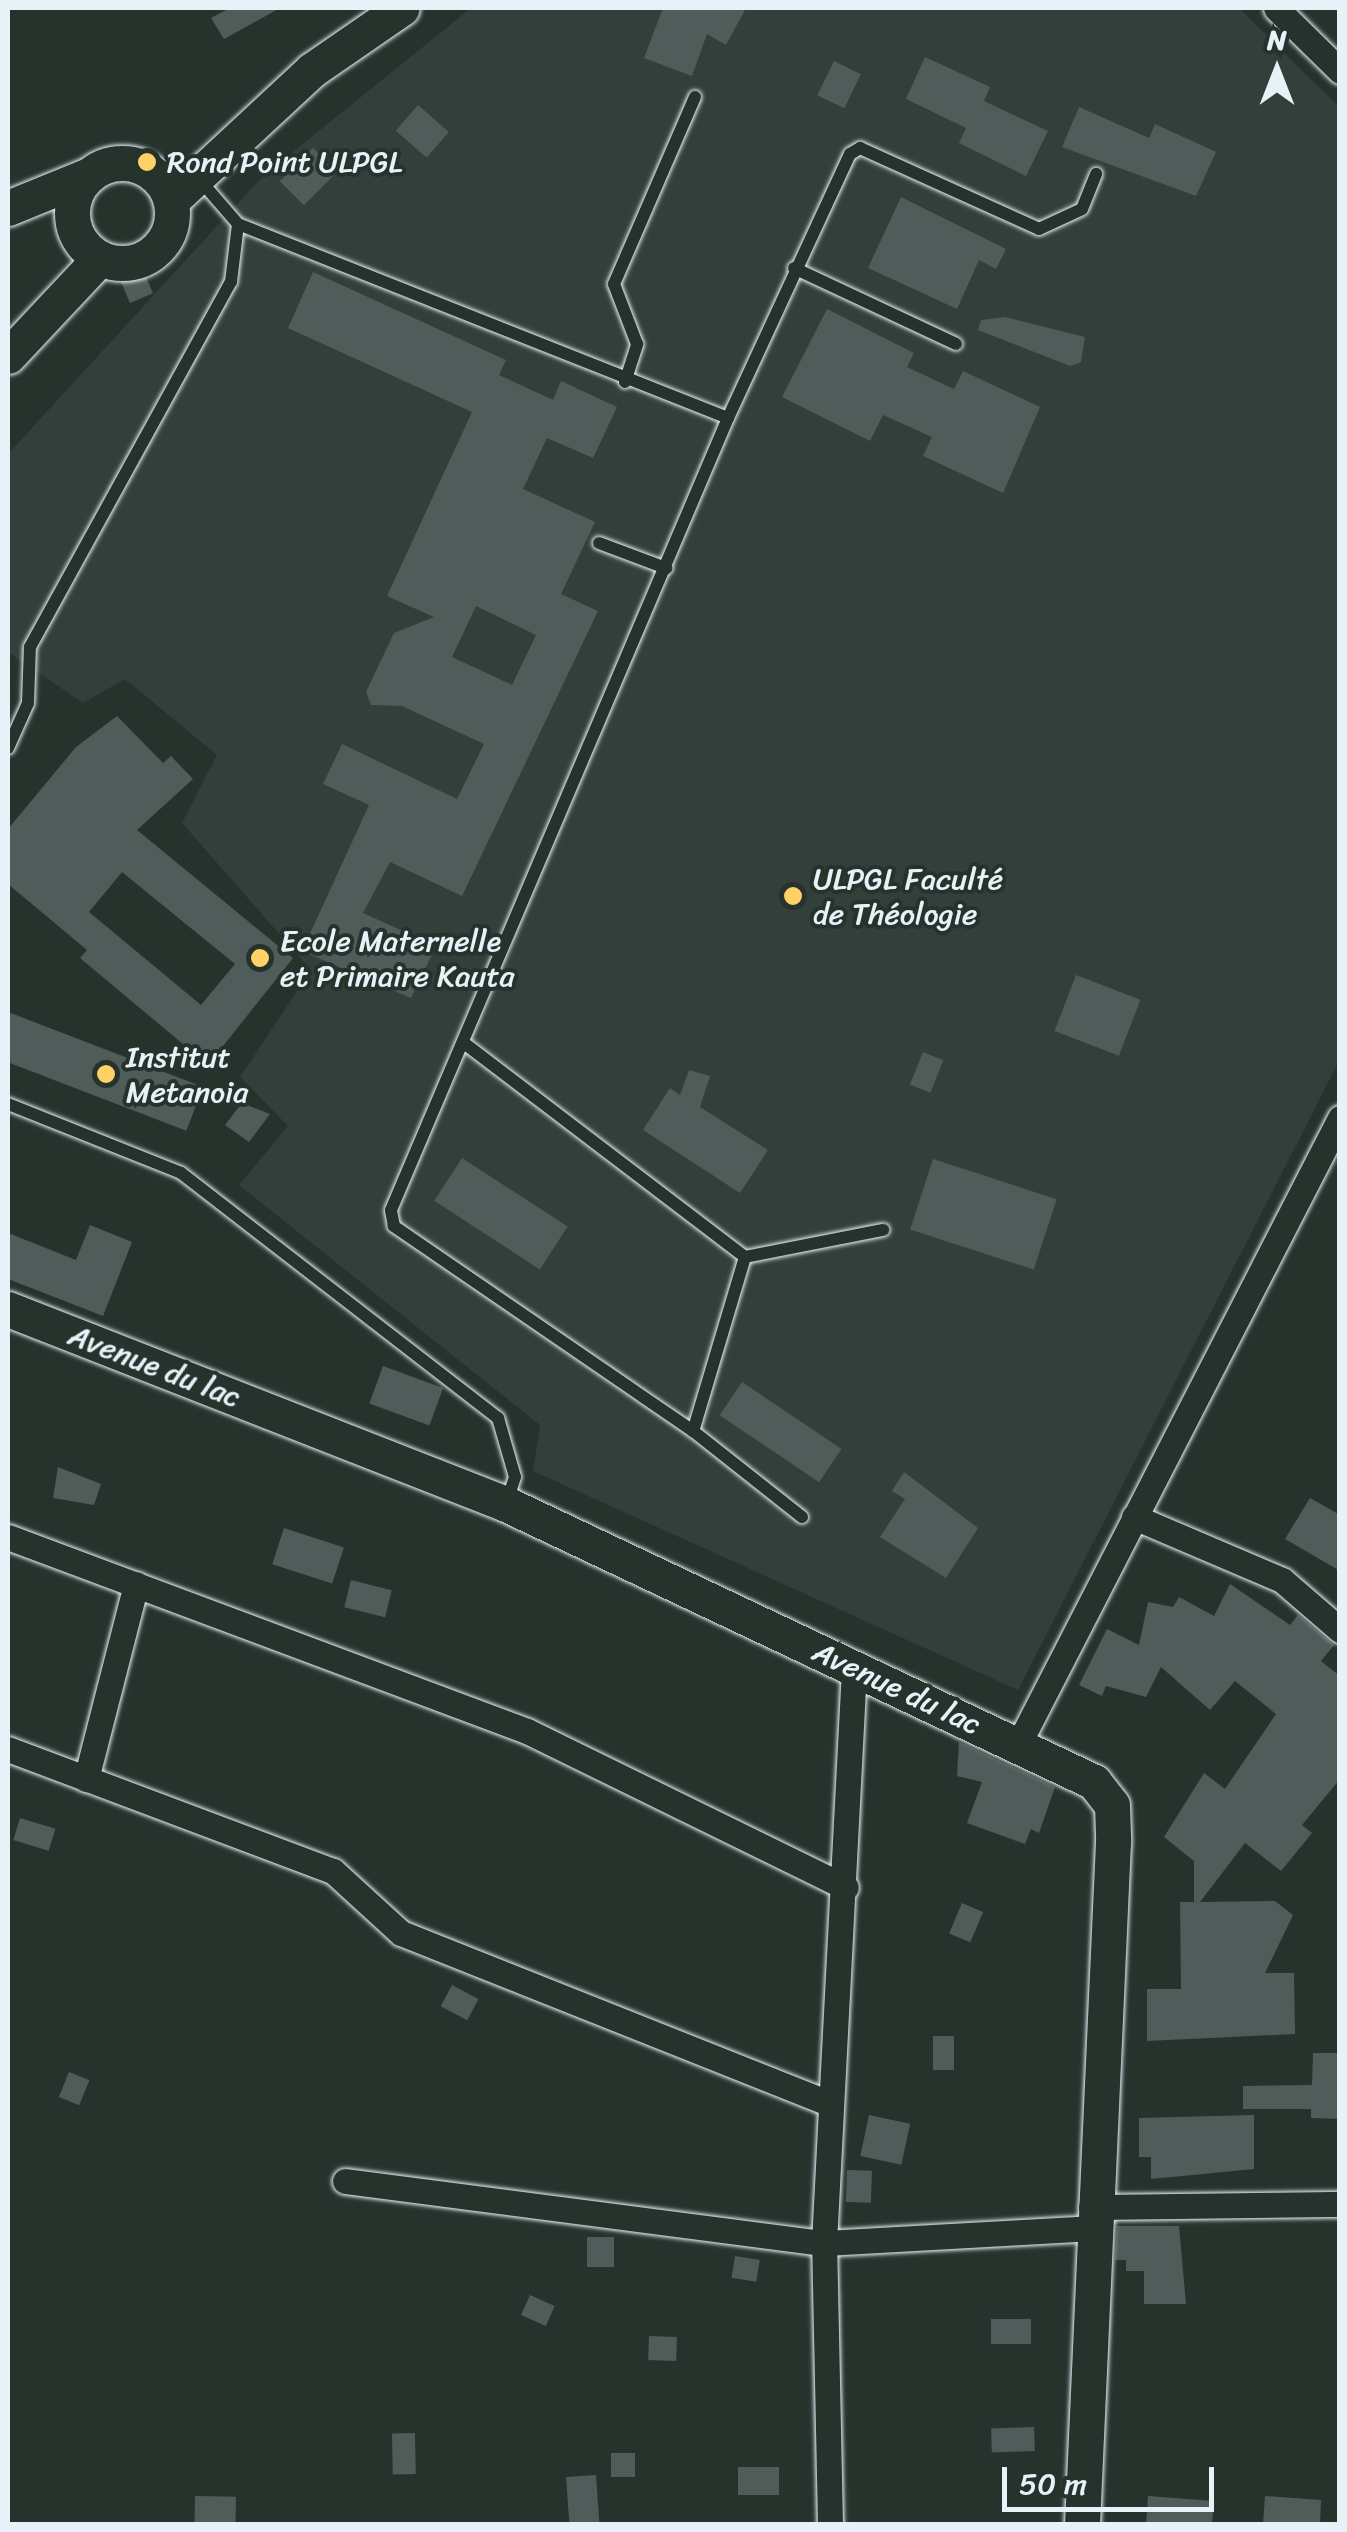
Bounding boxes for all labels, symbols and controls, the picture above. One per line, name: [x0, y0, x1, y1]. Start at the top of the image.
text: N: [1267, 15, 1287, 64]
north arrow: [1227, 20, 1327, 120]
place label: Rond Point ULPGL: [167, 144, 403, 180]
marker: Rond Point ULPGL: [136, 151, 158, 173]
place label: ULPGL Faculté de Théologie: [813, 861, 1003, 932]
marker: ULPGL Faculté de Théologie: [782, 885, 804, 907]
place label: Ecole Maternelle et Primaire Kauta: [280, 923, 515, 994]
marker: Ecole Maternelle et Primaire Kauta: [249, 947, 271, 969]
place label: Institut Metanoia: [126, 1039, 248, 1110]
marker: Institut Metanoia: [95, 1063, 117, 1085]
street label: Avenue du lac: [64, 1317, 246, 1415]
street label: Avenue du lac: [807, 1633, 987, 1743]
scale bar: [1007, 2447, 1220, 2509]
text: 50 m: [1019, 2457, 1087, 2511]

